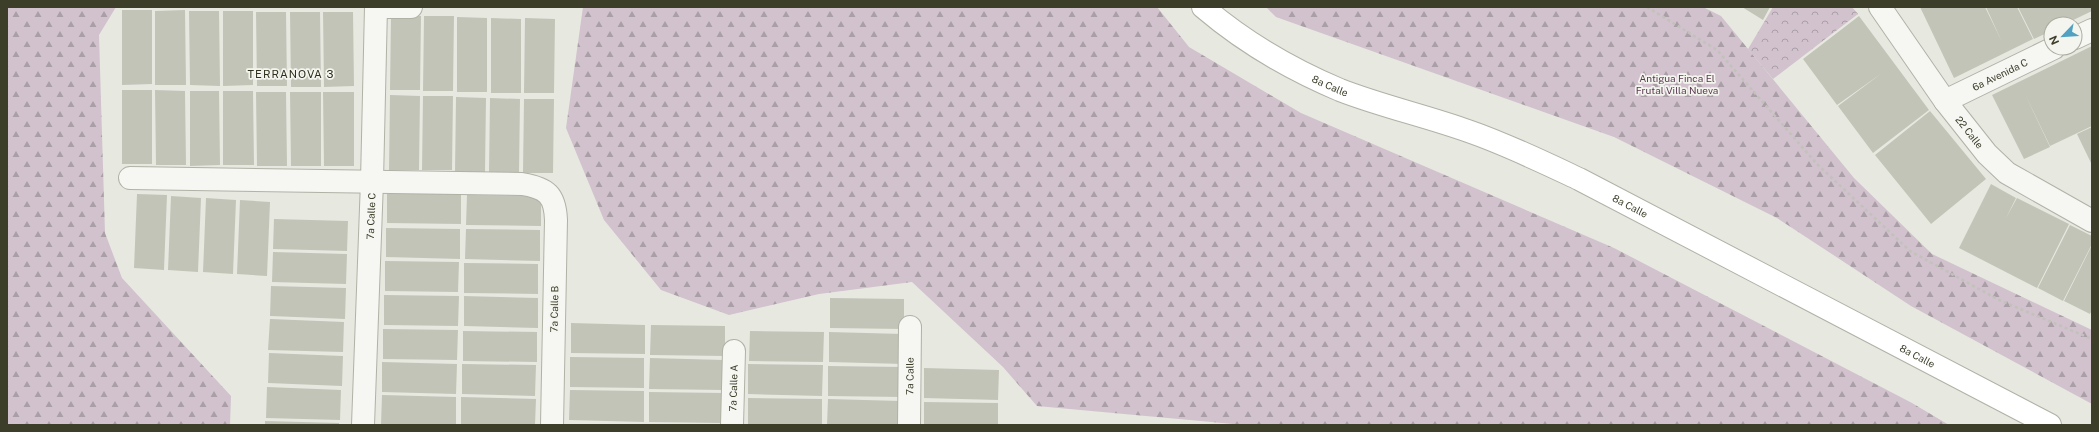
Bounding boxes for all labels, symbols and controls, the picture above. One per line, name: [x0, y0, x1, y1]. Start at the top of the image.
north arrow: [2043, 16, 2083, 56]
text: N: [2047, 34, 2061, 47]
street label: 6a Avenida C: [1970, 56, 2030, 93]
district label: TERRANOVA 3: [248, 68, 334, 80]
street label: 8a Calle: [1310, 72, 1350, 99]
park label: Antigua Finca El Frutal Villa Nueva: [1636, 72, 1718, 96]
street label: 22 Calle: [1953, 113, 1986, 151]
street label: 7a Calle C: [364, 192, 378, 240]
street label: 8a Calle: [1611, 192, 1650, 220]
street label: 7a Calle B: [548, 285, 560, 332]
street label: 8a Calle: [1898, 342, 1937, 370]
street label: 7a Calle: [903, 357, 916, 395]
street label: 7a Calle A: [726, 364, 740, 412]

